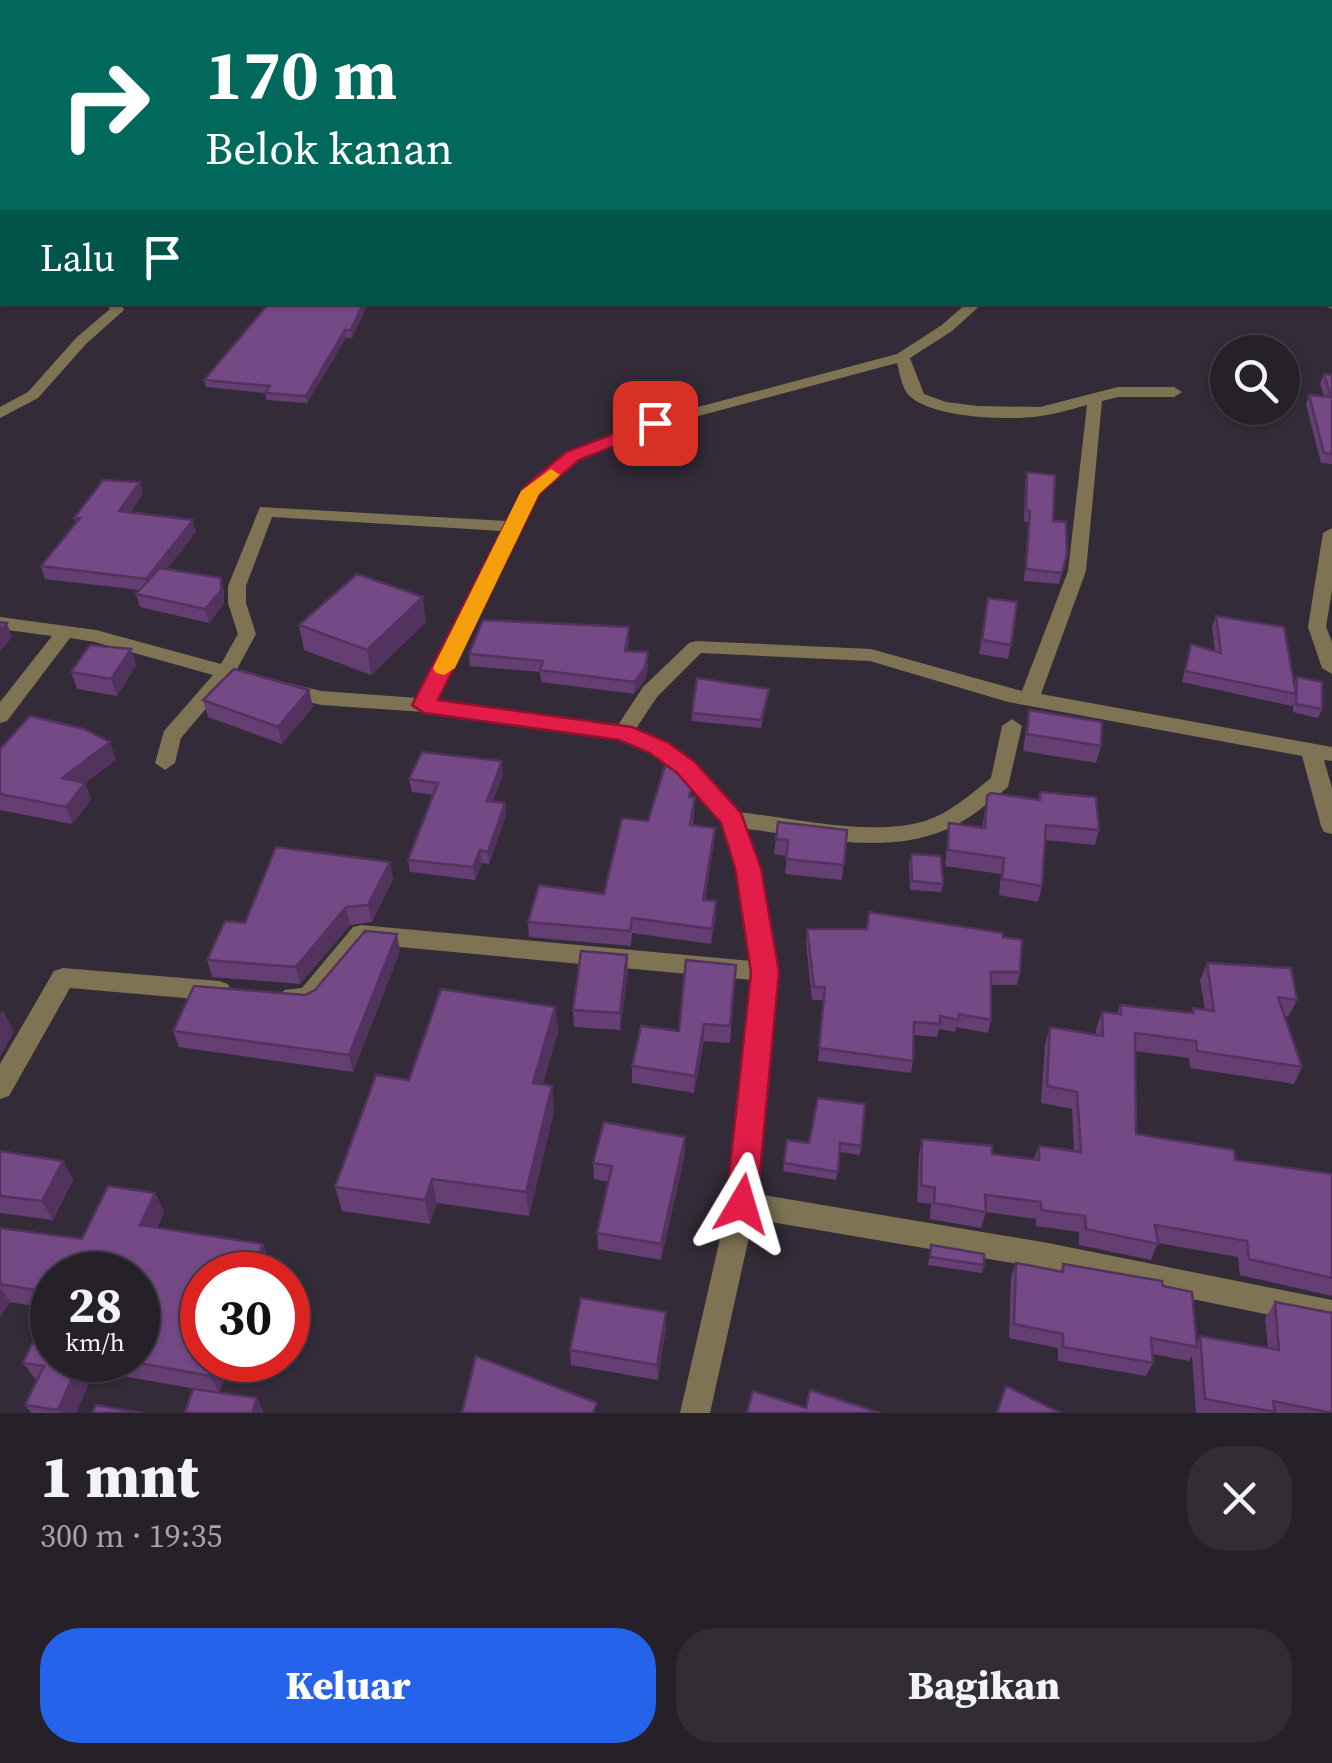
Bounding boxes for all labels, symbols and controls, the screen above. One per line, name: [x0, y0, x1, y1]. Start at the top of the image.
text: 170 m: [205, 26, 397, 122]
icon: right: [40, 40, 170, 170]
text: Belok kanan: [205, 117, 453, 179]
icon: arrive: [135, 230, 190, 285]
text: Lalu: [40, 232, 115, 284]
map controls: [1210, 335, 1300, 425]
button: search: [1210, 335, 1300, 425]
pin: [613, 381, 698, 466]
icon: arrive: [628, 396, 683, 451]
position arrow: [690, 1152, 794, 1256]
speed limit sign: 30: [180, 1252, 310, 1382]
text: 28: [68, 1270, 122, 1339]
text: km/h: [65, 1325, 125, 1359]
text: 1 mnt: [40, 1435, 199, 1517]
button: close: [1187, 1446, 1292, 1551]
text: 300 m · 19:35: [40, 1514, 222, 1558]
button: Keluar: [40, 1628, 656, 1743]
button: Bagikan: [676, 1628, 1292, 1743]

